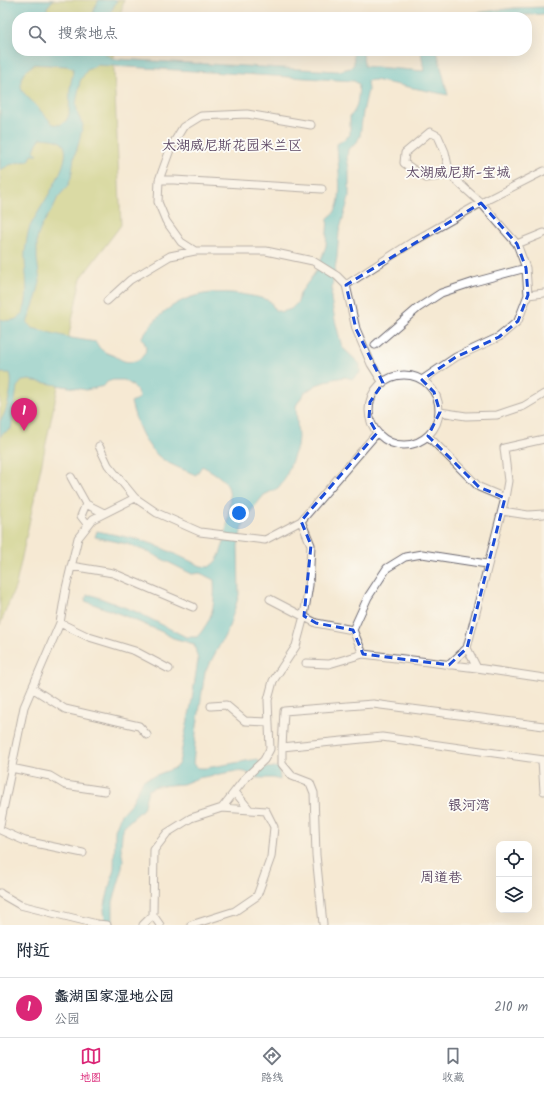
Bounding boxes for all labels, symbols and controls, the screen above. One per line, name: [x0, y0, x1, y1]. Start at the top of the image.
search box: [12, 12, 532, 56]
text: 搜索地点: [58, 22, 118, 46]
icon: search: [26, 23, 48, 45]
district label: 太湖威尼斯花园米兰区: [162, 135, 302, 157]
district label: 太湖威尼斯-宝城: [406, 162, 510, 184]
pin: 1: [11, 398, 37, 431]
your location: [229, 503, 249, 523]
district label: 银河湾: [448, 795, 490, 817]
map controls: [496, 841, 532, 913]
button: locate: [496, 841, 532, 877]
district label: 周道巷: [420, 867, 463, 889]
button: layers: [496, 877, 532, 913]
text: 附近: [16, 938, 50, 965]
text: 蠡湖国家湿地公园: [54, 985, 174, 1009]
text: 1: [27, 997, 31, 1018]
text: 210 m: [494, 997, 528, 1018]
text: 公园: [54, 1009, 80, 1030]
tab: 地图: [80, 1045, 102, 1087]
tab: 路线: [261, 1045, 283, 1087]
tab: 收藏: [442, 1045, 464, 1087]

